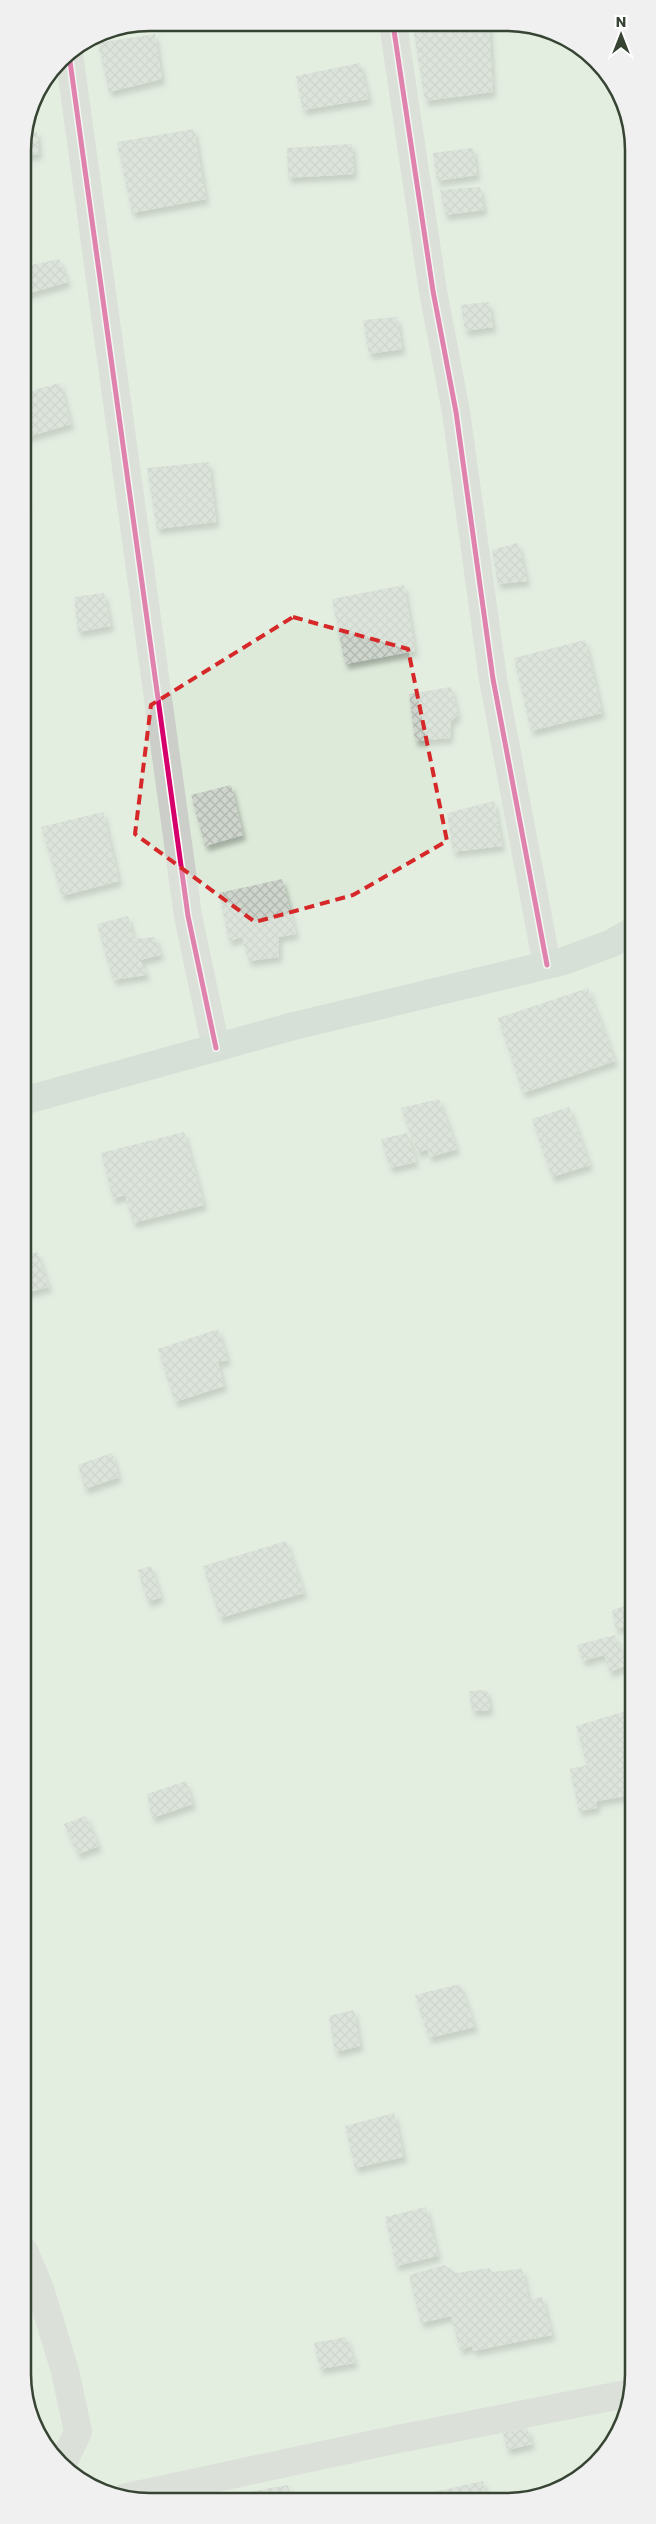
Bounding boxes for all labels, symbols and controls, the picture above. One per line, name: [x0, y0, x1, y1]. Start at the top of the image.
north arrow: [596, 10, 646, 60]
text: N: [616, 12, 626, 32]

